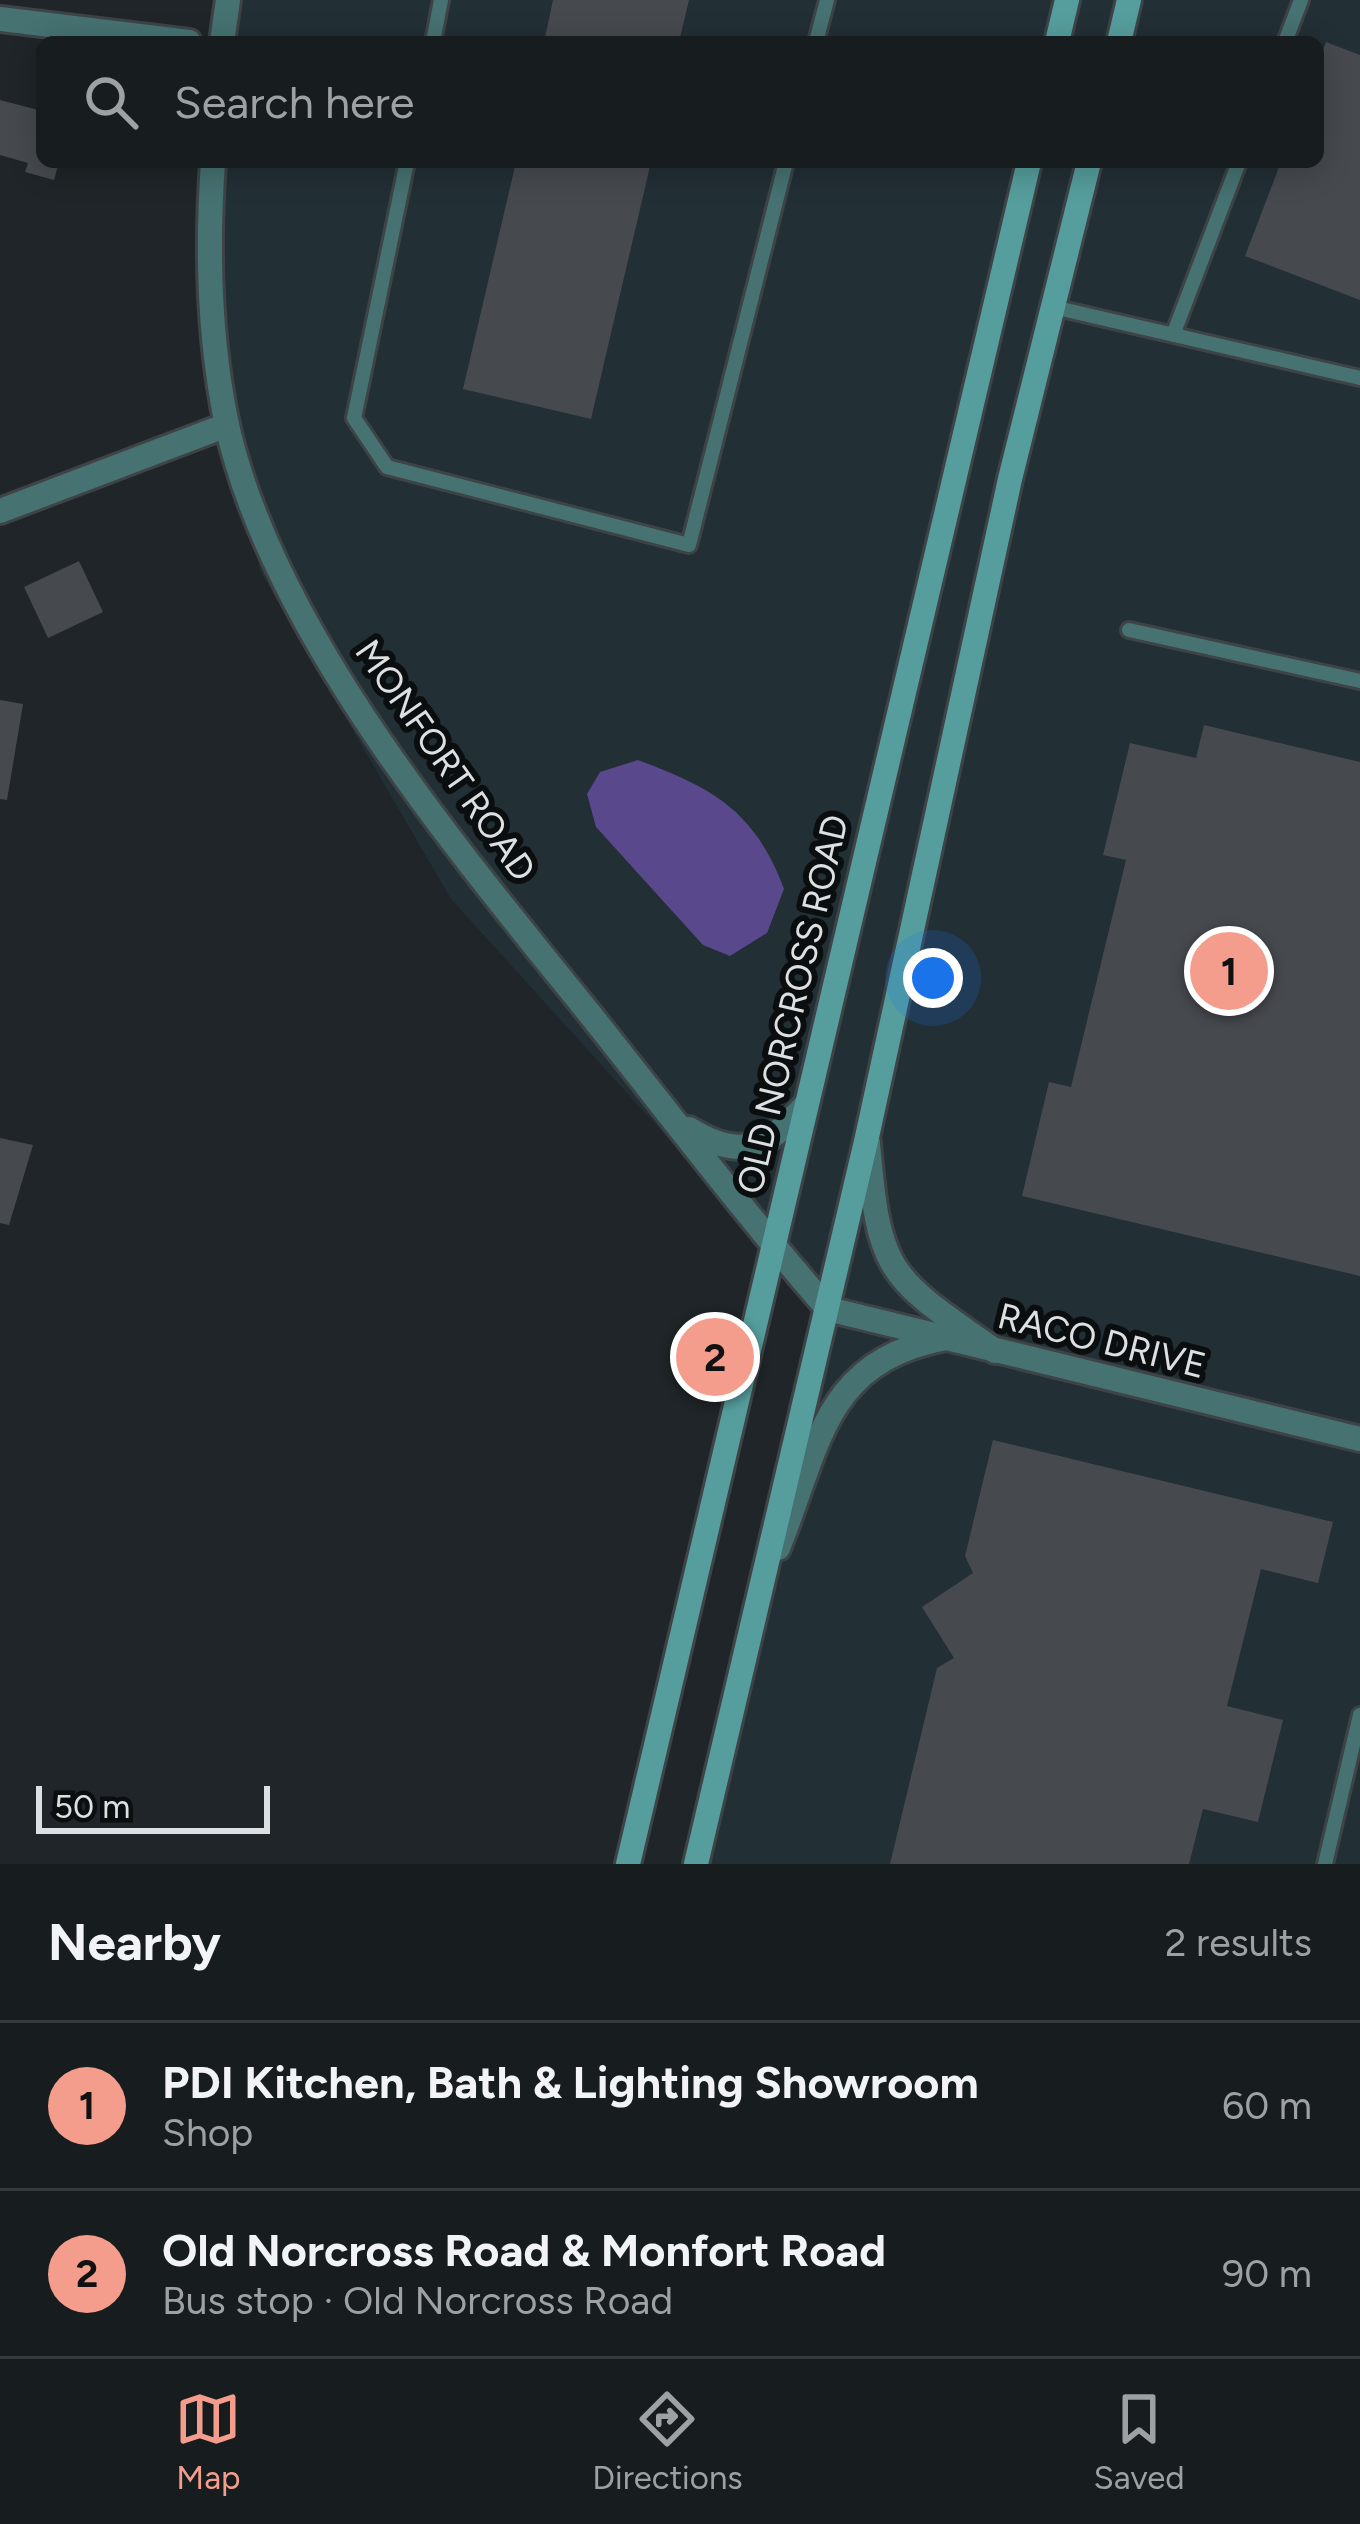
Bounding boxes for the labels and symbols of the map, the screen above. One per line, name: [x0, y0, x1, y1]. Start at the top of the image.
street label: MONFORT ROAD: [346, 631, 545, 889]
street label: OLD NORCROSS ROAD: [728, 810, 857, 1198]
pin: 1: [1190, 926, 1268, 1016]
your location: [903, 948, 963, 1008]
street label: RACO DRIVE: [994, 1294, 1210, 1387]
pin: 2: [676, 1312, 754, 1402]
scale bar: [36, 1780, 270, 1833]

